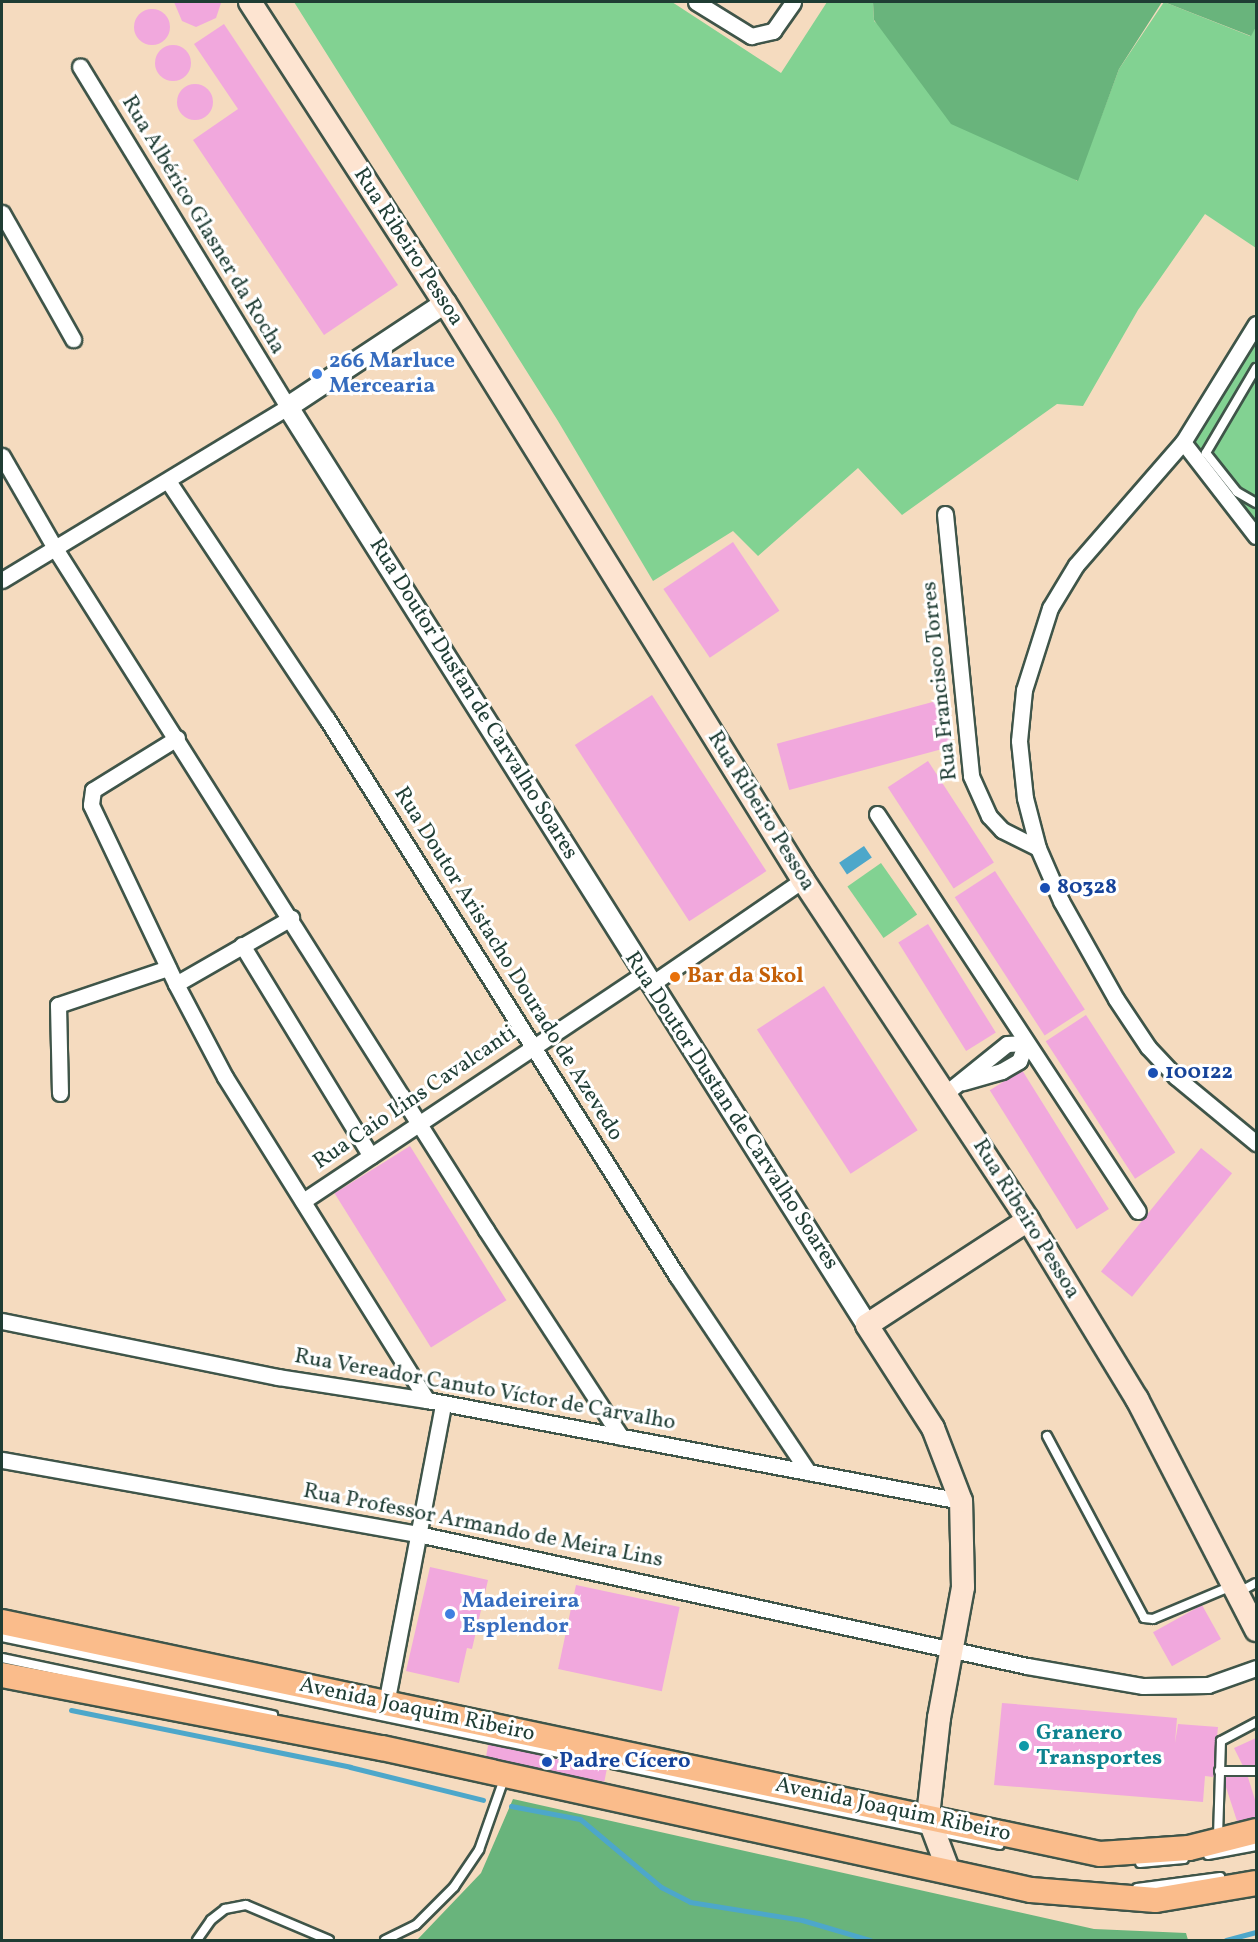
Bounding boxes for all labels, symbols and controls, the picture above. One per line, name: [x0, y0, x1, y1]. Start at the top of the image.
street label: Rua Albérico Glasner da Rocha: [115, 91, 291, 359]
street label: Rua Ribeiro Pessoa: [347, 163, 469, 331]
place label: 266 Marluce Mercearia: [329, 348, 455, 400]
marker: 266 Marluce Mercearia: [310, 367, 324, 381]
street label: Rua Doutor Dustan de Carvalho Soares: [363, 533, 583, 865]
street label: Rua Francisco Torres: [916, 580, 964, 782]
street label: Rua Ribeiro Pessoa: [701, 726, 821, 896]
street label: Rua Doutor Aristacho Dourado de Azevedo: [388, 782, 628, 1146]
place label: 80328: [1057, 875, 1117, 901]
marker: 80328: [1038, 881, 1052, 895]
street label: Rua Doutor Dustan de Carvalho Soares: [618, 947, 844, 1275]
place label: Bar da Skol: [687, 964, 804, 990]
marker: Bar da Skol: [668, 970, 682, 984]
street label: Rua Caio Lins Cavalcanti: [309, 1020, 521, 1176]
place label: 100122: [1165, 1060, 1233, 1086]
marker: 100122: [1146, 1066, 1160, 1080]
street label: Rua Ribeiro Pessoa: [966, 1134, 1086, 1304]
street label: Rua Vereador Canuto Víctor de Carvalho: [292, 1343, 678, 1437]
street label: Rua Professor Armando de Meira Lins: [301, 1478, 665, 1574]
place label: Madeireira Esplendor: [462, 1588, 580, 1640]
marker: Madeireira Esplendor: [443, 1607, 457, 1621]
street label: Avenida Joaquim Ribeiro: [297, 1672, 537, 1748]
place label: Granero Transportes: [1036, 1720, 1162, 1772]
marker: Granero Transportes: [1017, 1739, 1031, 1753]
place label: Padre Cícero: [559, 1749, 691, 1775]
marker: Padre Cícero: [540, 1755, 554, 1769]
street label: Avenida Joaquim Ribeiro: [773, 1772, 1013, 1848]

